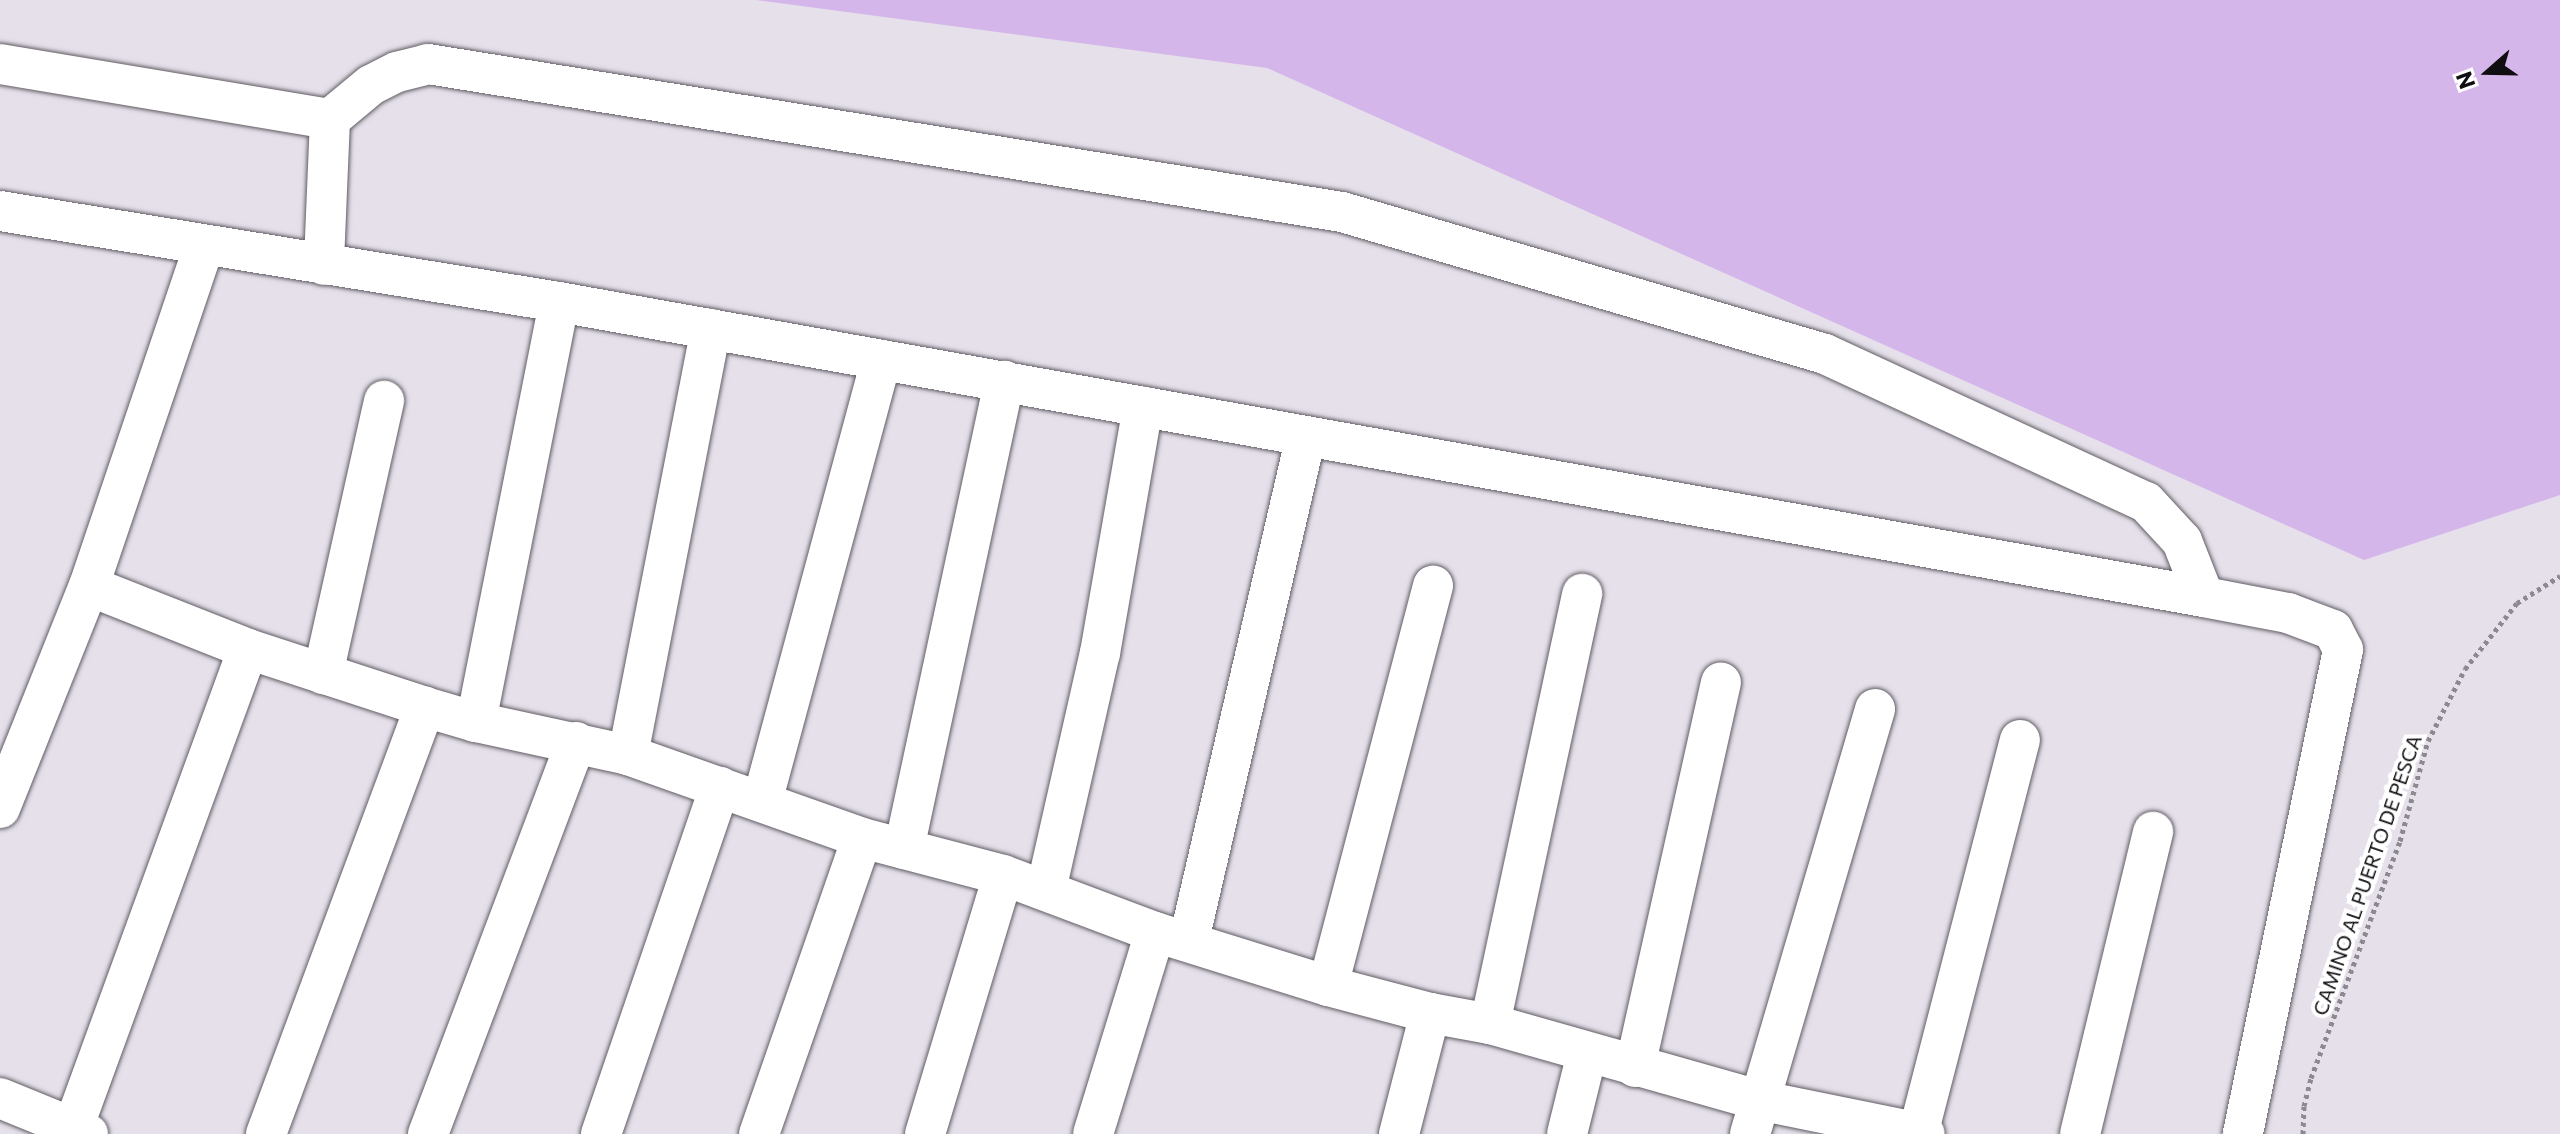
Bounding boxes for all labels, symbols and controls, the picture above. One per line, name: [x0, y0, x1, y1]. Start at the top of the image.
north arrow: [2448, 32, 2528, 112]
text: N: [2449, 68, 2480, 93]
street label: CAMINO AL PUERTO DE PESCA: [2308, 732, 2426, 1018]

